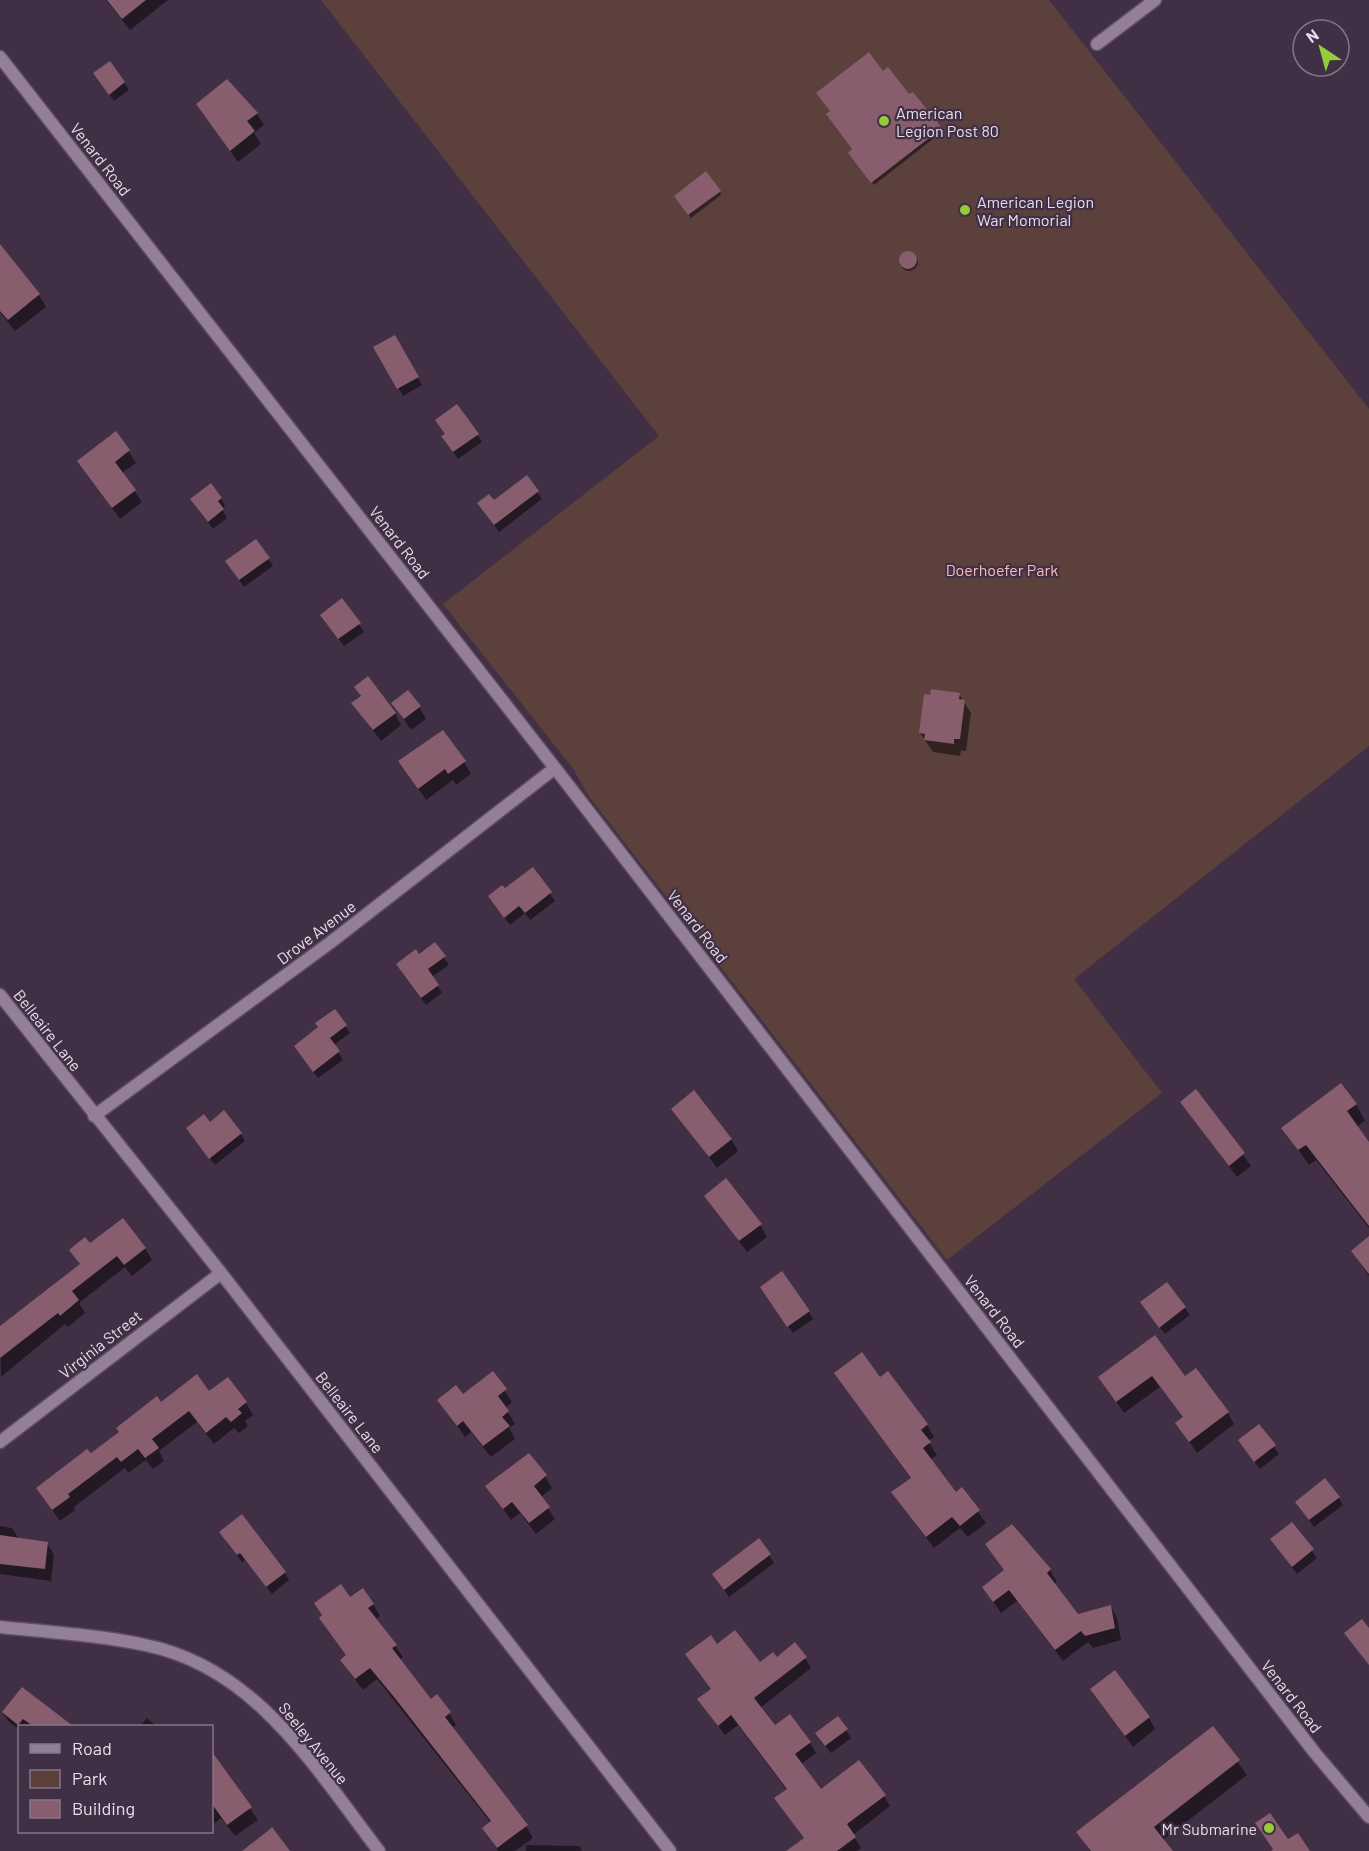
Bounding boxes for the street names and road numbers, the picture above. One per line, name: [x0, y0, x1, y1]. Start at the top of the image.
street label: Venard Road: [67, 119, 135, 199]
street label: Venard Road: [366, 502, 434, 582]
street label: Venard Road: [664, 886, 732, 966]
street label: Drove Avenue: [273, 896, 359, 968]
street label: Belleaire Lane: [10, 985, 86, 1075]
street label: Venard Road: [961, 1271, 1029, 1351]
street label: Virginia Street: [55, 1306, 145, 1382]
street label: Belleaire Lane: [312, 1367, 388, 1457]
street label: Venard Road: [1258, 1656, 1326, 1736]
street label: Seeley Avenue: [275, 1698, 353, 1788]

